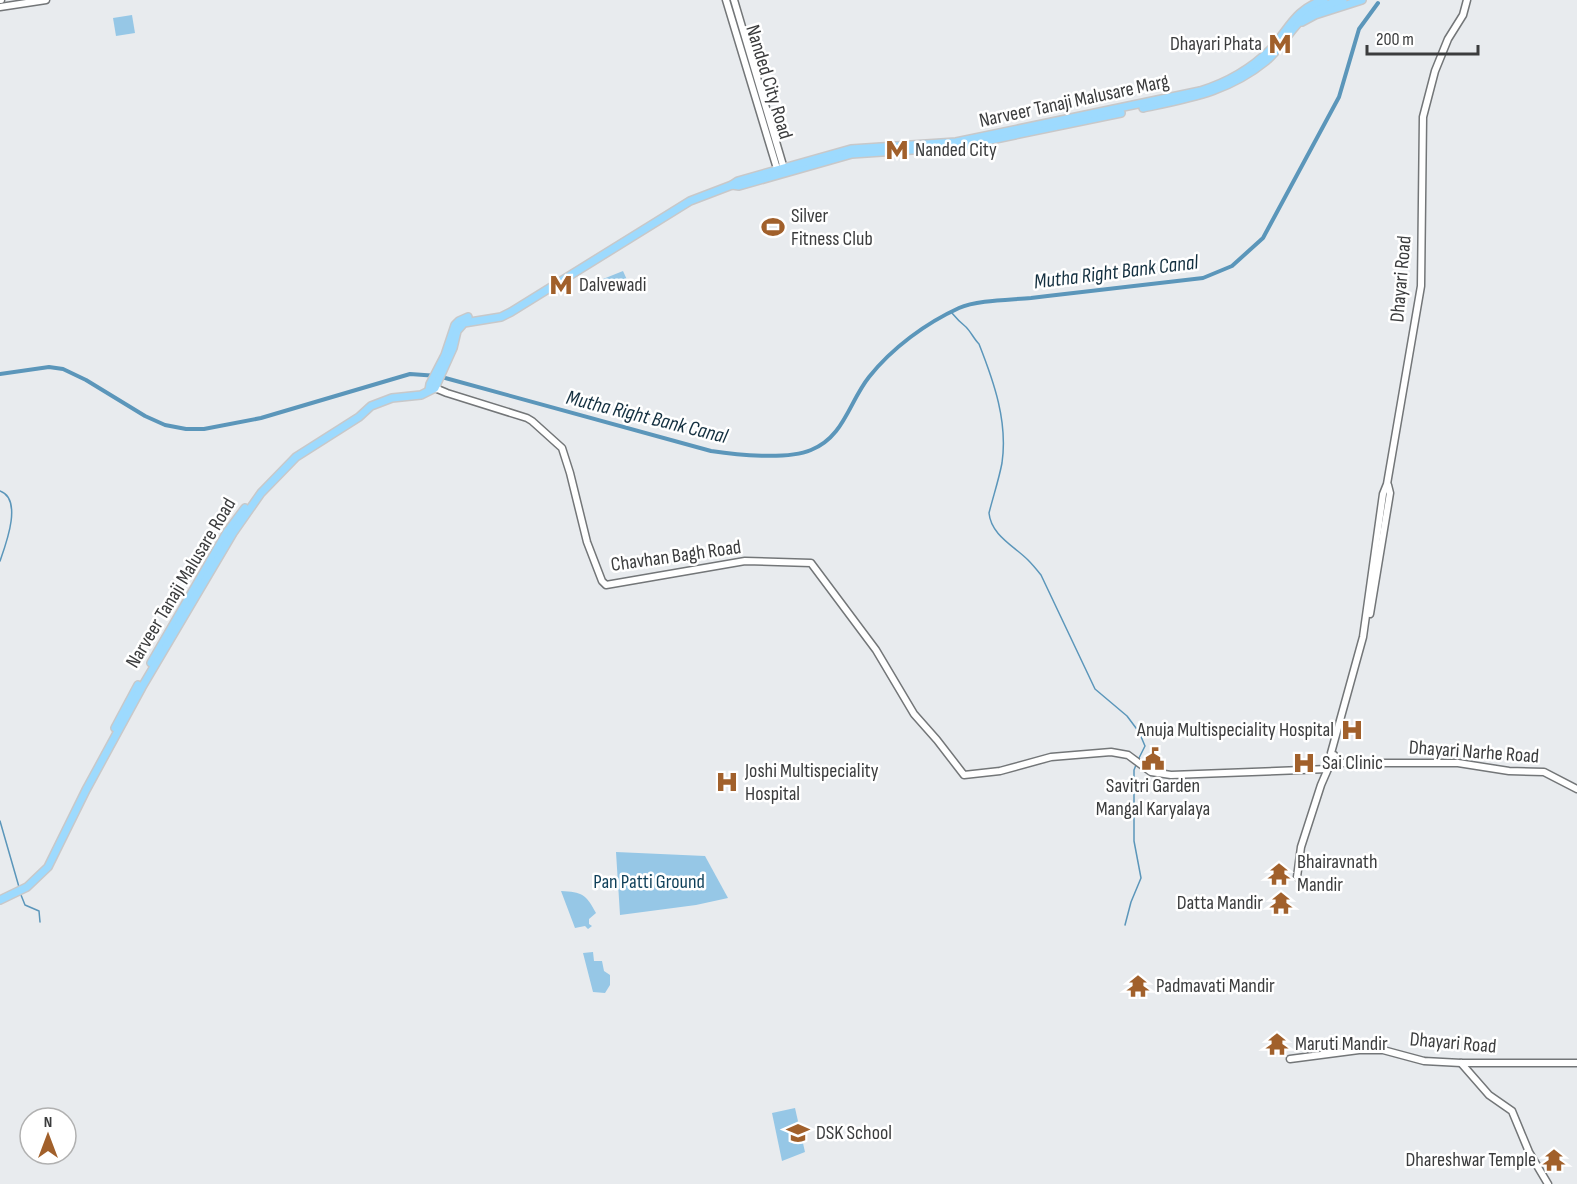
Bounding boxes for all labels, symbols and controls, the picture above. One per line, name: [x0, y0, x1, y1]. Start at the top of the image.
scale bar: [1367, 18, 1478, 56]
street label: Nanded City Road: [740, 22, 798, 142]
text: 200 m: [1376, 29, 1414, 50]
metro station icon: Dhayari Phata: [1267, 31, 1293, 57]
place label: Dhayari Phata: [1170, 32, 1262, 56]
street label: Narveer Tanaji Malusare Marg: [977, 69, 1171, 133]
metro station icon: Nanded City: [884, 137, 910, 163]
place label: Nanded City: [915, 138, 997, 162]
place label: Silver Fitness Club: [791, 204, 873, 251]
sports icon: Silver Fitness Club: [760, 214, 786, 240]
street label: Dhayari Road: [1385, 235, 1417, 323]
water label: Mutha Right Bank Canal: [1033, 249, 1201, 294]
metro station icon: Dalvewadi: [548, 272, 574, 298]
place label: Dalvewadi: [579, 273, 646, 297]
water label: Mutha Right Bank Canal: [564, 385, 731, 449]
street label: Narveer Tanaji Malusare Road: [121, 494, 241, 672]
street label: Chavhan Bagh Road: [609, 535, 743, 577]
hospital icon: Anuja Multispeciality Hospital: [1339, 717, 1365, 743]
place label: Anuja Multispeciality Hospital: [1136, 718, 1334, 742]
street label: Dhayari Narhe Road: [1408, 735, 1540, 769]
public building icon: Savitri Garden Mangal Karyalaya: [1140, 746, 1166, 772]
hospital icon: Sai Clinic: [1291, 750, 1317, 776]
place label: Sai Clinic: [1322, 751, 1383, 775]
place label: Joshi Multispeciality Hospital: [744, 759, 879, 806]
hospital icon: Joshi Multispeciality Hospital: [714, 769, 740, 795]
place label: Savitri Garden Mangal Karyalaya: [1096, 774, 1210, 821]
place label: Bhairavnath Mandir: [1297, 850, 1378, 897]
temple icon: Bhairavnath Mandir: [1266, 861, 1292, 887]
park label: Pan Patti Ground: [593, 870, 705, 894]
temple icon: Datta Mandir: [1268, 890, 1294, 916]
place label: Datta Mandir: [1177, 891, 1263, 915]
temple icon: Padmavati Mandir: [1125, 973, 1151, 999]
place label: Padmavati Mandir: [1156, 974, 1275, 998]
street label: Dhayari Road: [1409, 1027, 1497, 1059]
temple icon: Maruti Mandir: [1264, 1031, 1290, 1057]
place label: Maruti Mandir: [1295, 1032, 1388, 1056]
north arrow: [18, 1106, 78, 1166]
text: N: [44, 1113, 52, 1132]
school or university icon: DSK School: [785, 1120, 811, 1146]
place label: DSK School: [816, 1121, 892, 1145]
temple icon: Dhareshwar Temple: [1541, 1147, 1567, 1173]
place label: Dhareshwar Temple: [1405, 1148, 1536, 1172]

